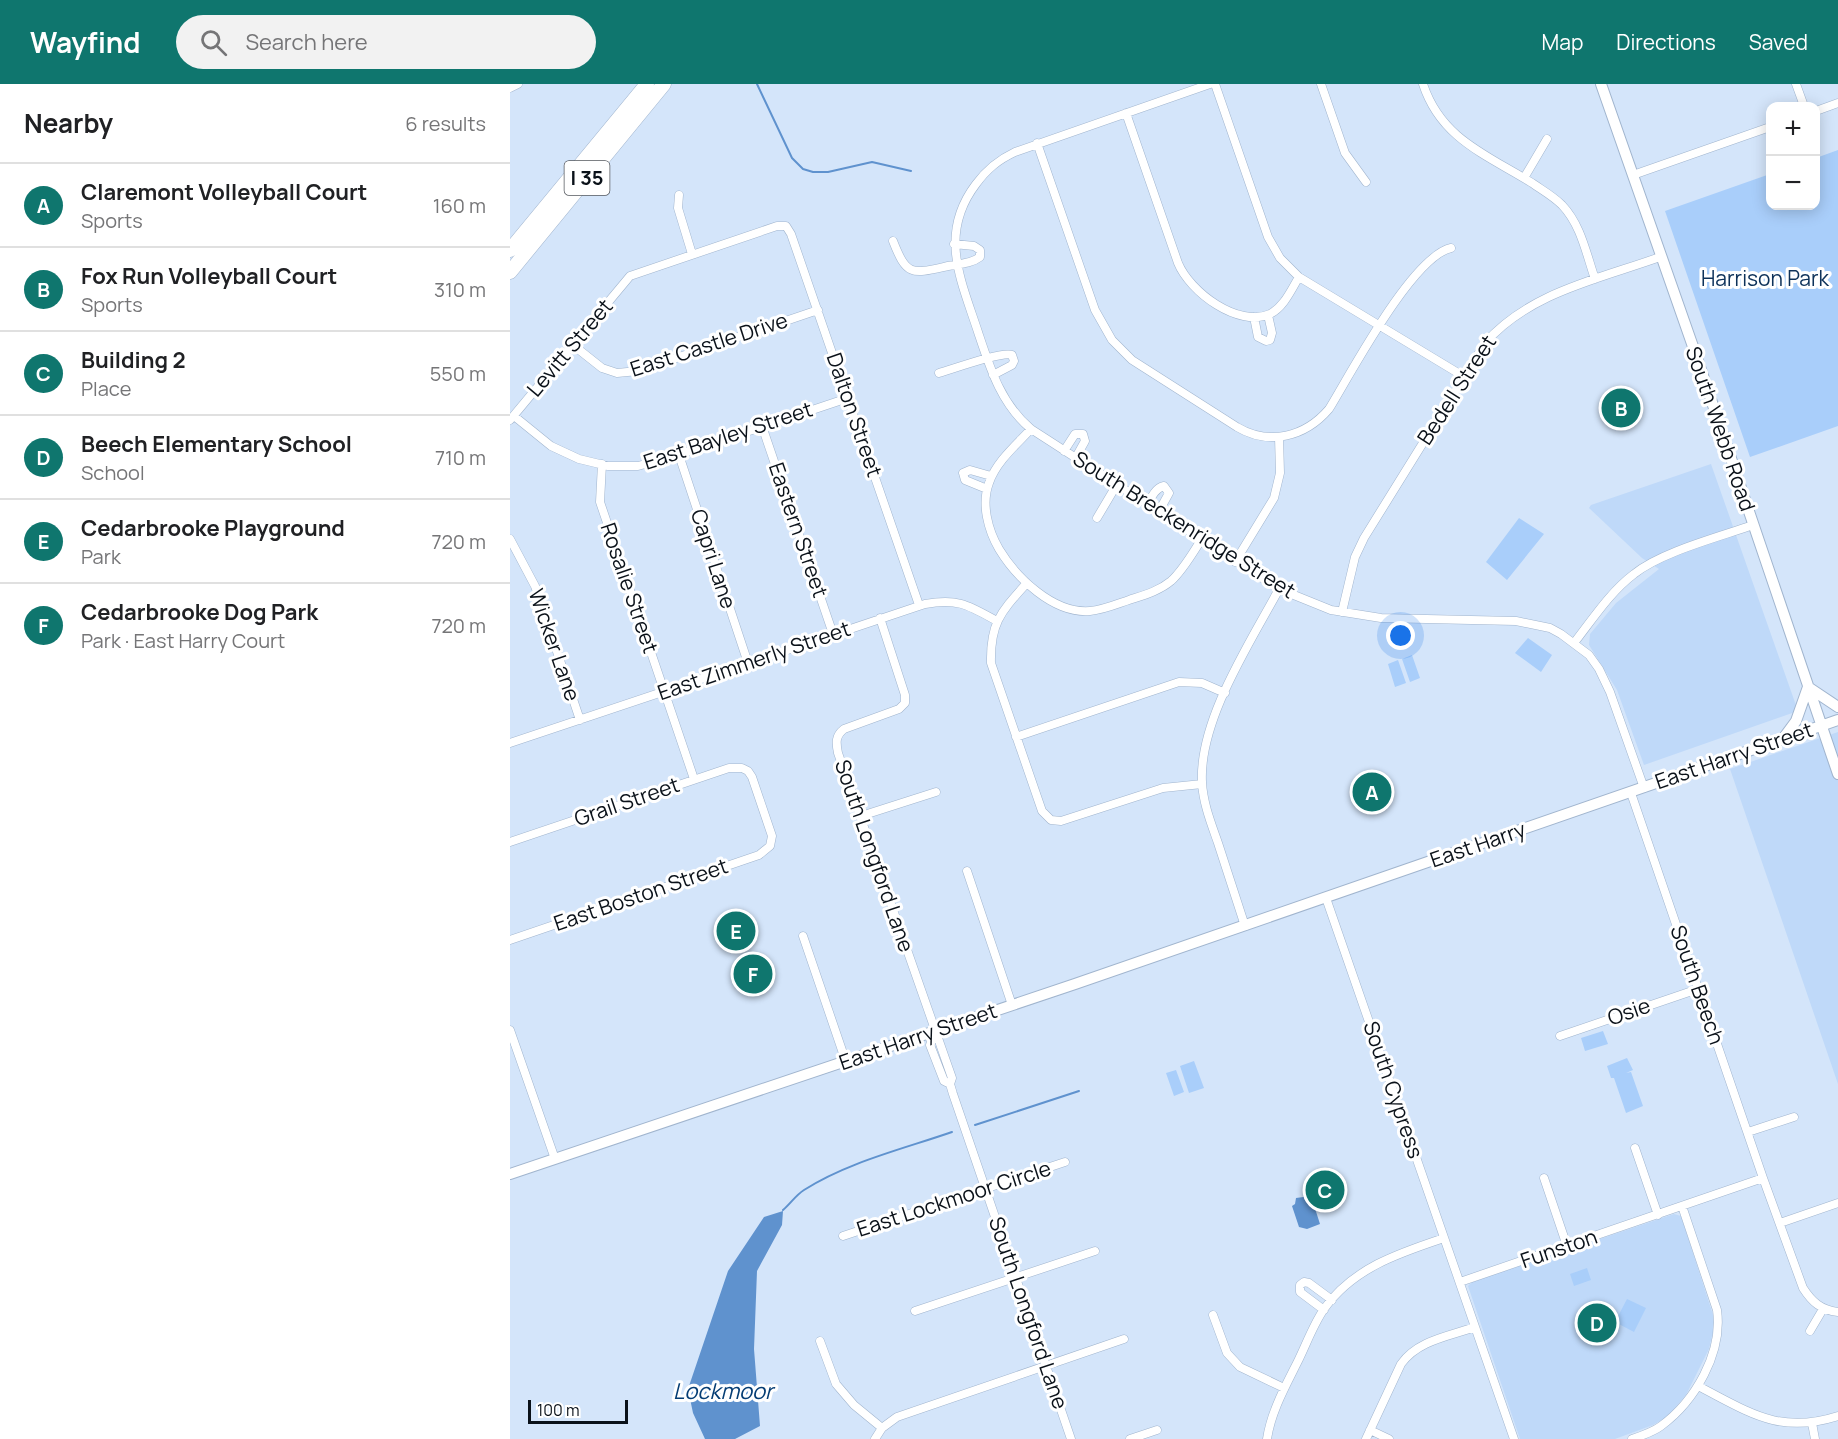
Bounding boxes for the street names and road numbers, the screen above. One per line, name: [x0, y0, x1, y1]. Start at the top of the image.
road number: I 35: [564, 161, 610, 195]
street label: Levitt Street: [520, 293, 618, 402]
street label: East Castle Drive: [626, 305, 791, 383]
street label: Bedell Street: [1410, 329, 1502, 450]
street label: South Webb Road: [1680, 343, 1762, 515]
street label: Dalton Street: [821, 349, 889, 480]
street label: East Bayley Street: [640, 395, 816, 476]
street label: South Breckenridge Street: [1068, 444, 1301, 604]
street label: Eastern Street: [763, 459, 835, 601]
street label: Capri Lane: [685, 505, 743, 612]
street label: Rosalie Street: [595, 519, 665, 657]
street label: Wicker Lane: [523, 585, 587, 705]
street label: East Zimmerly Street: [653, 614, 854, 706]
street label: East Harry Street: [1651, 715, 1816, 795]
street label: South Longford Lane: [829, 756, 921, 955]
street label: Grail Street: [570, 770, 683, 832]
street label: East Harry: [1426, 815, 1529, 873]
street label: East Boston Street: [550, 851, 731, 937]
street label: South Beech: [1664, 921, 1731, 1048]
street label: Osie: [1604, 991, 1654, 1031]
street label: East Harry Street: [835, 996, 1000, 1076]
street label: South Cypress: [1357, 1017, 1430, 1162]
street label: East Lockmoor Circle: [853, 1153, 1054, 1243]
street label: South Longford Lane: [983, 1213, 1075, 1412]
street label: Funston: [1517, 1222, 1601, 1274]

